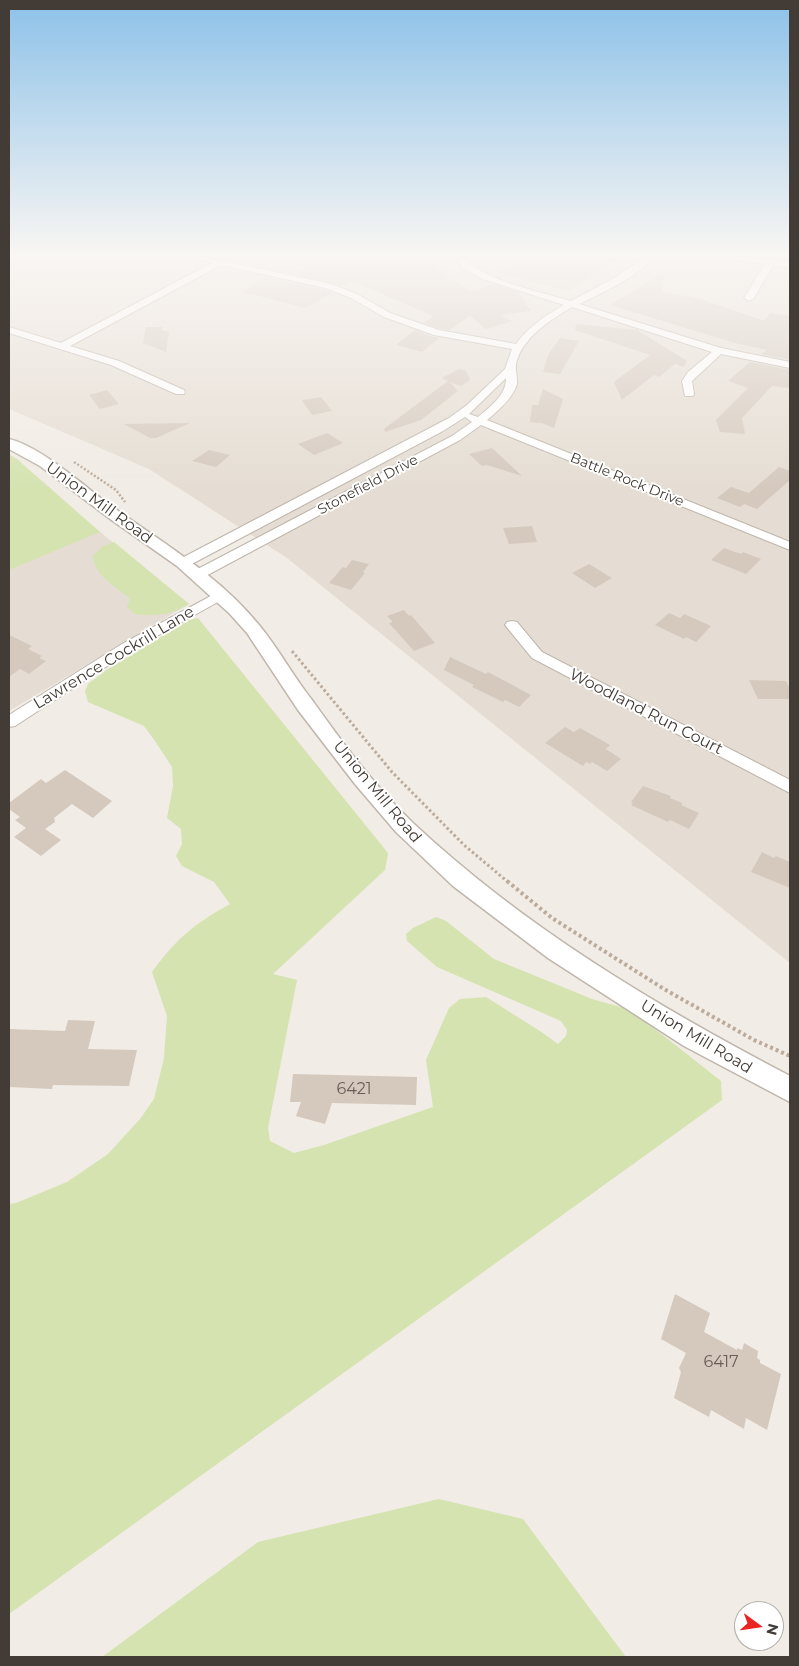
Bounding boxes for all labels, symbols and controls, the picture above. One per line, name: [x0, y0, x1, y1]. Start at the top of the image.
street label: Battle Rock Drive: [568, 449, 686, 511]
street label: Stonefield Drive: [315, 451, 421, 519]
street label: Union Mill Road: [42, 458, 156, 548]
street label: Lawrence Cockrill Lane: [30, 602, 198, 714]
street label: Woodland Run Court: [566, 665, 726, 759]
street label: Union Mill Road: [329, 737, 425, 847]
street label: Union Mill Road: [637, 996, 755, 1078]
house number: 6421: [336, 1079, 372, 1099]
house number: 6417: [703, 1352, 739, 1372]
north arrow: [734, 1601, 784, 1651]
text: N: [762, 1622, 783, 1637]

